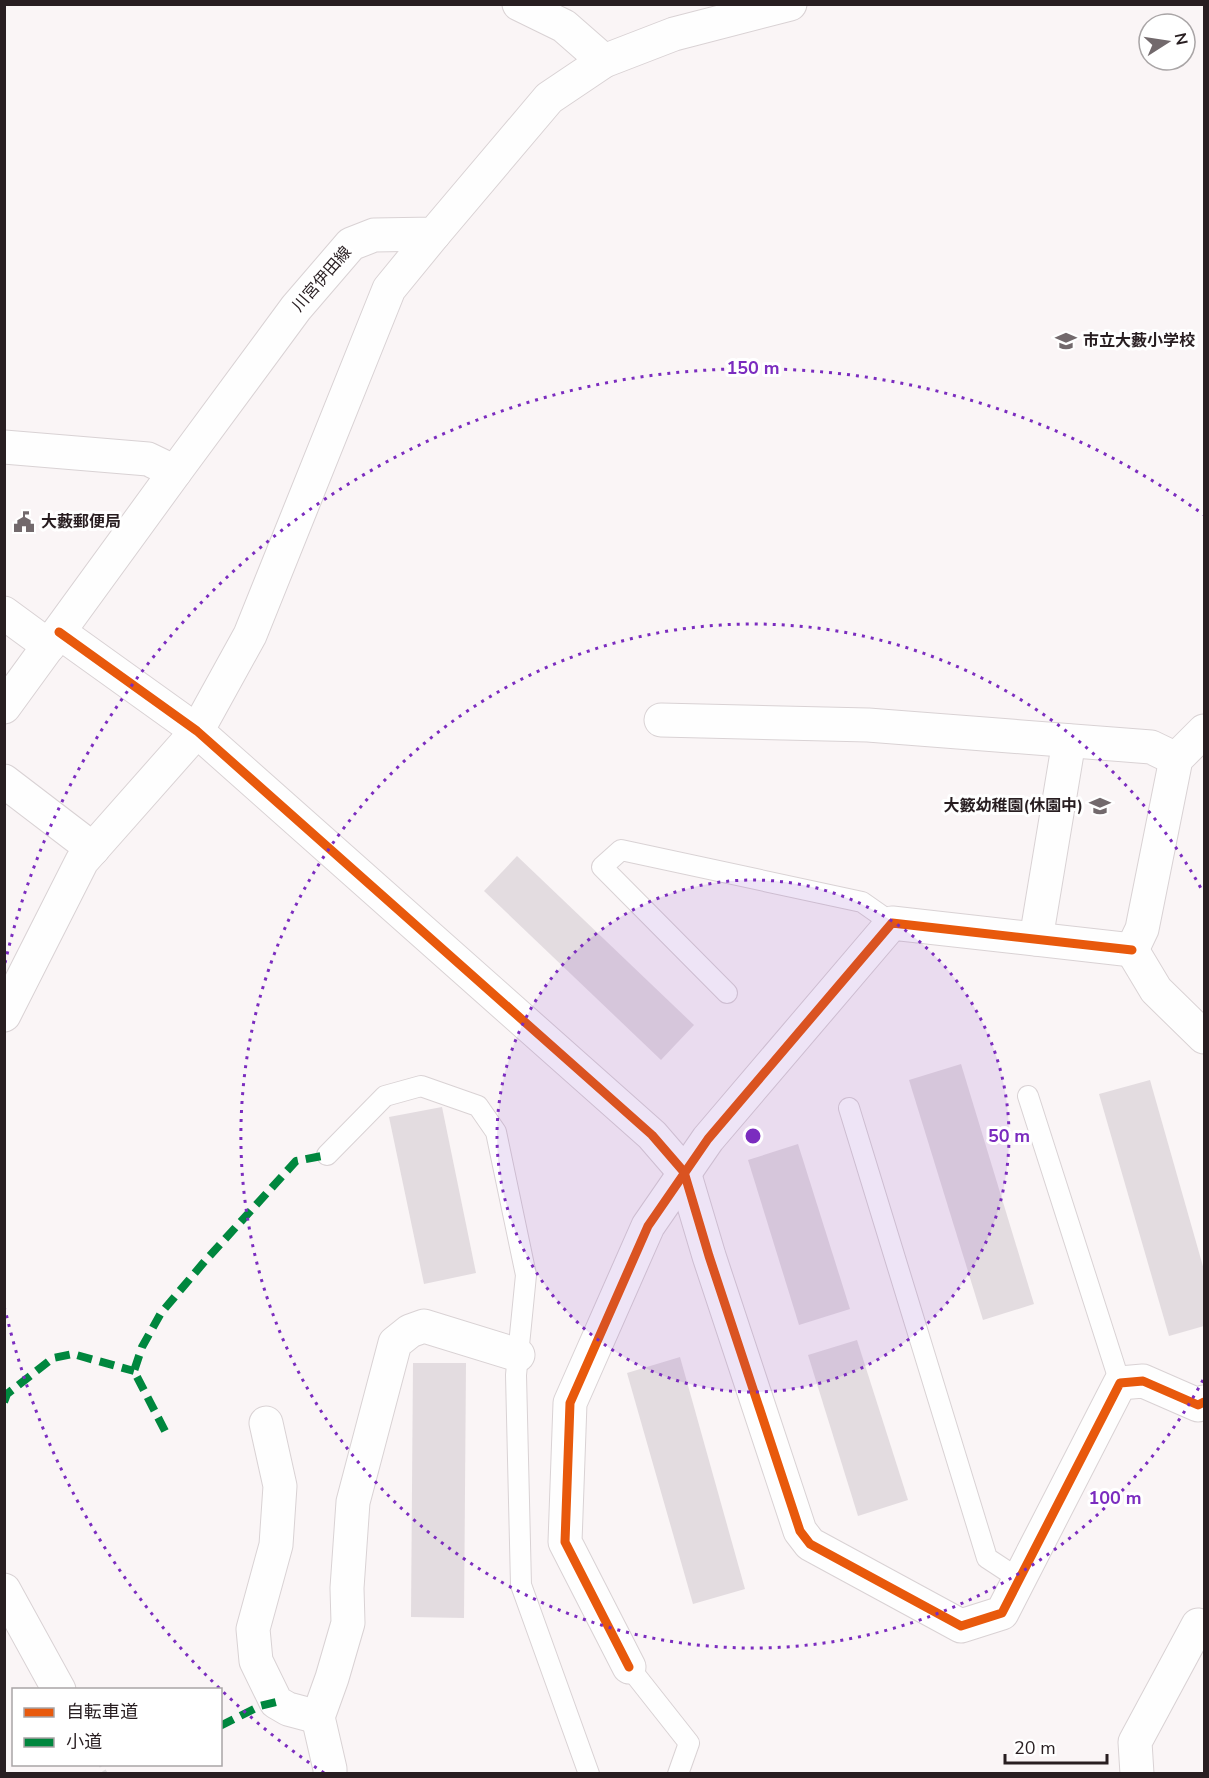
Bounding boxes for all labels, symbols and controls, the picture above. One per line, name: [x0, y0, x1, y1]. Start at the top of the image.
north arrow: [1137, 12, 1197, 72]
text: N: [1169, 31, 1193, 47]
street label: 川宮伊田線: [287, 242, 357, 316]
school or university icon: 市立大藪小学校: [1054, 329, 1078, 353]
place label: 市立大藪小学校: [1083, 330, 1195, 352]
text: 150 m: [726, 356, 780, 380]
public building icon: 大藪郵便局: [12, 510, 36, 534]
place label: 大藪郵便局: [41, 511, 121, 533]
school or university icon: 大籔幼稚園(休園中): [1088, 794, 1112, 818]
place label: 大籔幼稚園(休園中): [944, 795, 1083, 817]
text: 50 m: [988, 1124, 1030, 1148]
centre of rings: [743, 1126, 763, 1146]
text: 100 m: [1088, 1486, 1142, 1510]
legend: [12, 1688, 222, 1766]
text: 自転車道: [66, 1700, 138, 1724]
scale bar: [1005, 1727, 1107, 1765]
text: 小道: [66, 1730, 102, 1754]
text: 20 m: [1014, 1736, 1056, 1760]

